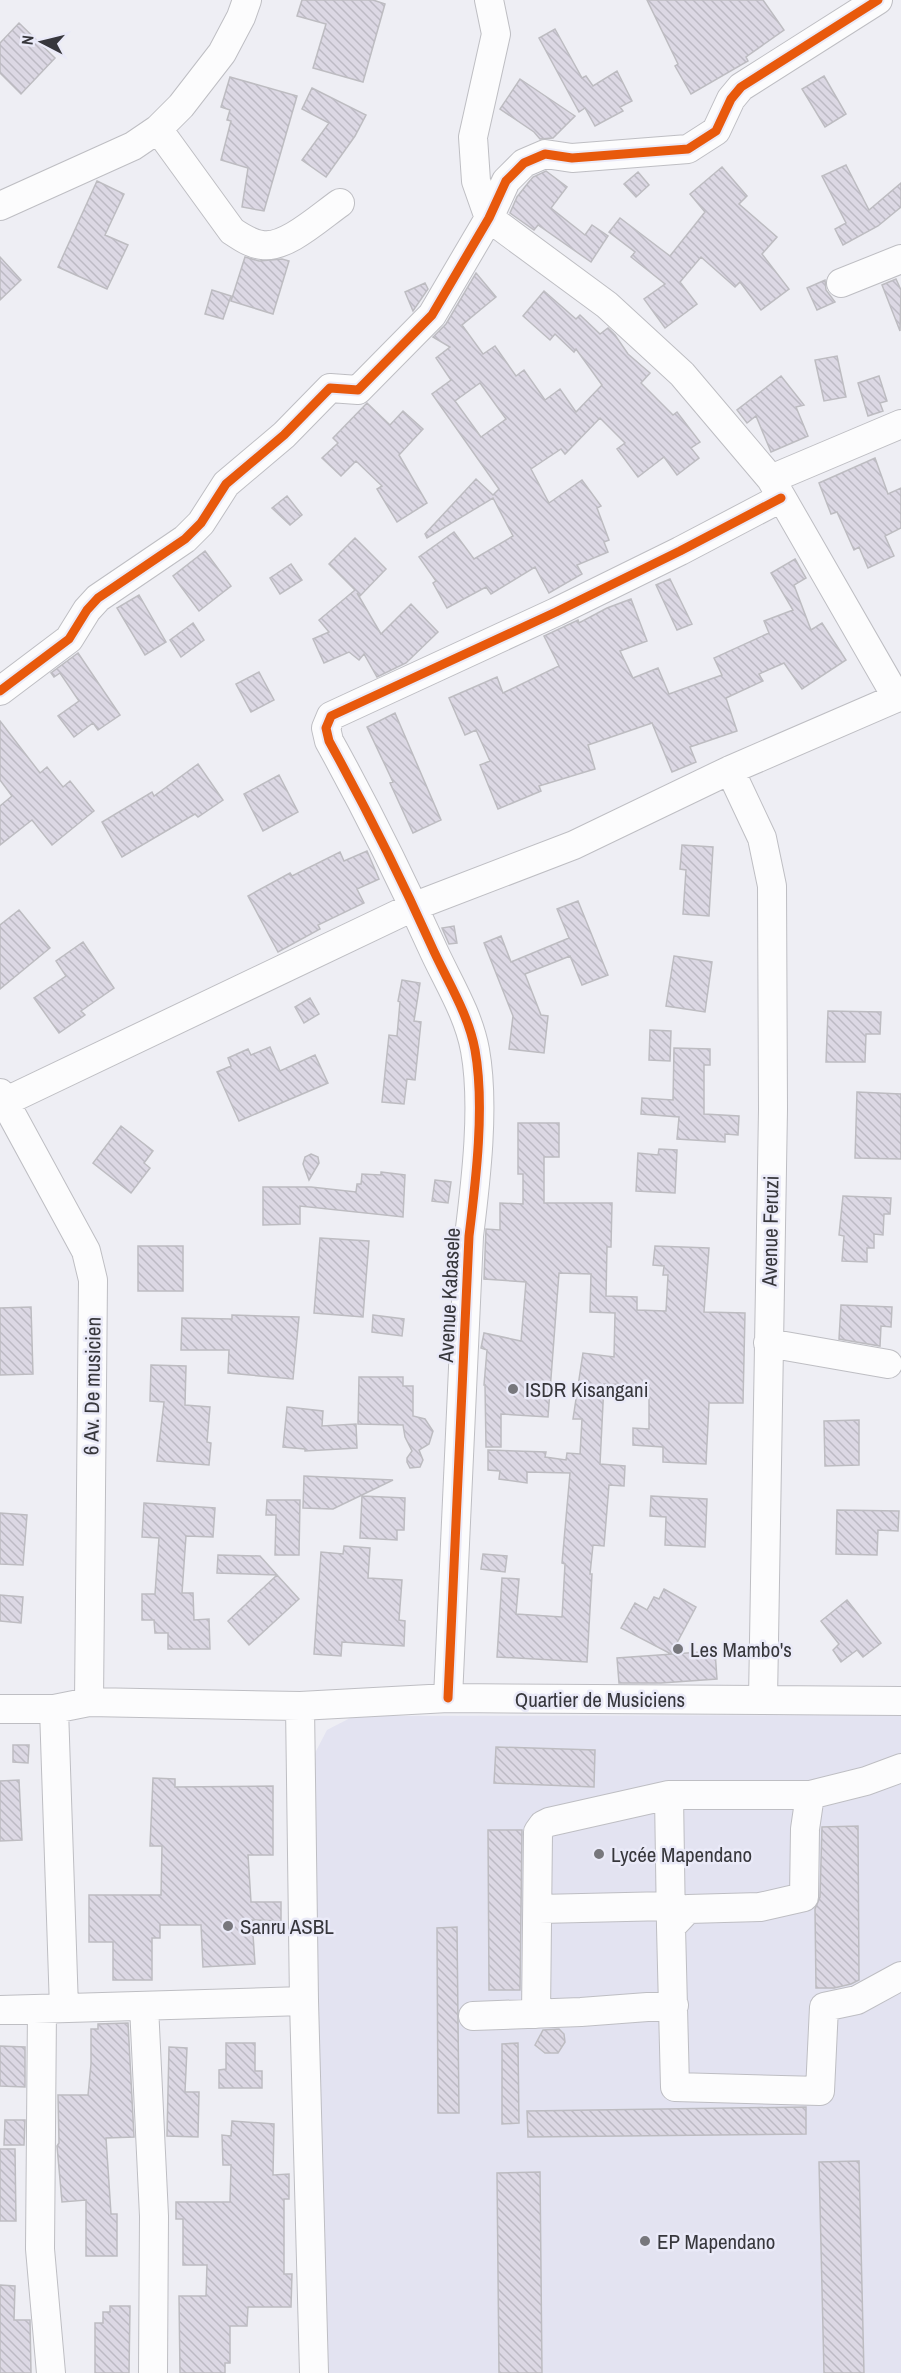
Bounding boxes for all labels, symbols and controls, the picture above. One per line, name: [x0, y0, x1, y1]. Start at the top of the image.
north arrow: [12, 12, 72, 72]
text: N: [16, 34, 39, 46]
street label: Avenue Feruzi: [755, 1175, 785, 1288]
street label: Avenue Kabasele: [431, 1227, 467, 1364]
street label: 6 Av. De musicien: [76, 1317, 108, 1455]
place label: ISDR Kisangani: [525, 1375, 648, 1404]
marker: ISDR Kisangani: [506, 1382, 520, 1396]
place label: Les Mambo's: [690, 1635, 792, 1664]
marker: Les Mambo's: [671, 1642, 685, 1656]
street label: Quartier de Musiciens: [515, 1685, 685, 1714]
place label: Lycée Mapendano: [611, 1840, 752, 1869]
marker: Lycée Mapendano: [592, 1847, 606, 1861]
place label: Sanru ASBL: [240, 1912, 334, 1941]
marker: Sanru ASBL: [221, 1919, 235, 1933]
place label: EP Mapendano: [657, 2227, 775, 2256]
marker: EP Mapendano: [638, 2234, 652, 2248]

